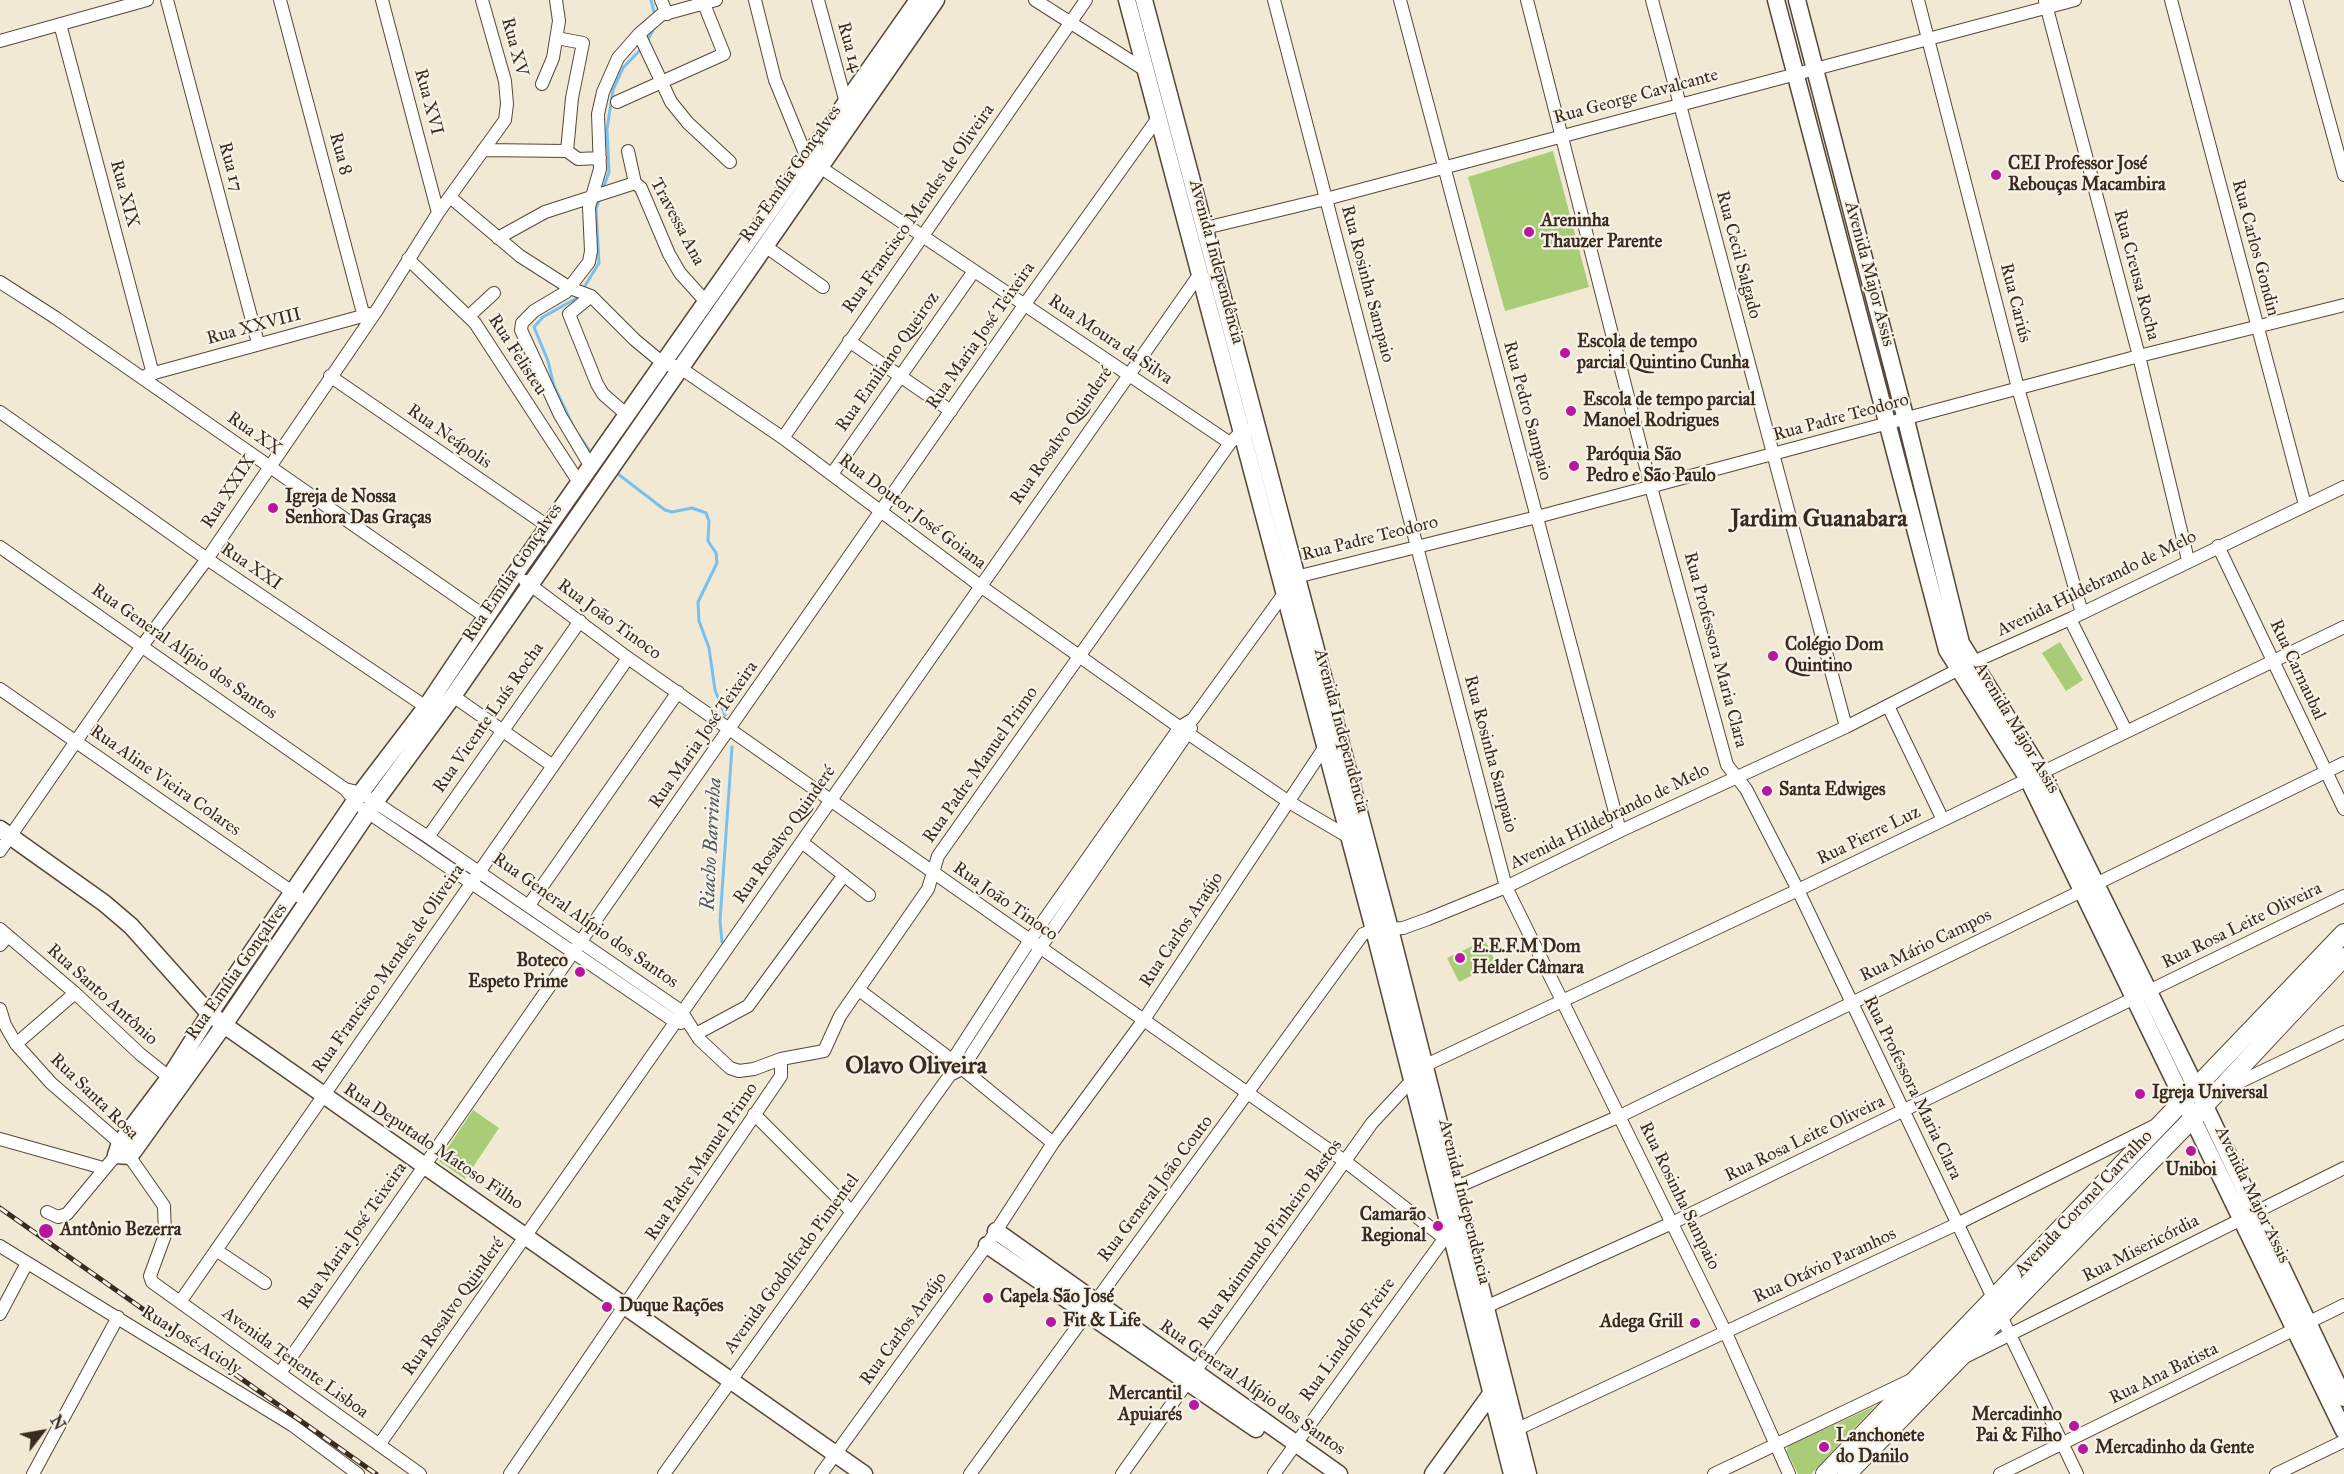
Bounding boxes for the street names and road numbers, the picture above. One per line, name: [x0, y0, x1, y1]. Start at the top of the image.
street label: Rua XV: [496, 15, 532, 79]
street label: Rua 14: [832, 20, 866, 74]
street label: Rua George Cavalcante: [1551, 65, 1721, 129]
street label: Rua XVI: [409, 66, 447, 138]
street label: Rua Francisco Mendes de Oliveira: [838, 100, 1000, 318]
street label: Rua Emília Gonçalves: [736, 101, 846, 247]
street label: Rua 8: [324, 130, 356, 178]
street label: Rua 17: [213, 140, 247, 194]
street label: Rua XIX: [105, 158, 143, 230]
street label: Travessa Ana: [645, 175, 709, 269]
street label: Rua Carlos Gondin: [2226, 177, 2284, 319]
street label: Avenida Independência: [1184, 178, 1248, 346]
street label: Rua Cecil Salgado: [1711, 189, 1765, 321]
street label: Avenida Major Assis: [1839, 199, 1899, 349]
street label: Rua Rosinha Sampaio: [1336, 203, 1398, 365]
street label: Rua Creusa Rocha: [2108, 207, 2164, 343]
street label: Rua Maria José Teixeira: [922, 258, 1040, 414]
street label: Rua Cariús: [1995, 261, 2035, 345]
street label: Rua Emiliano Queiroz: [832, 288, 944, 436]
street label: Rua Moura da Silva: [1044, 290, 1176, 390]
street label: Rua XXVIII: [204, 304, 304, 350]
street label: Rua Felisteu: [483, 310, 551, 400]
street label: Rua Pedro Sampaio: [1498, 339, 1556, 483]
street label: Rua Rosalvo Quinderé: [1006, 363, 1118, 509]
street label: Rua Padre Teodoro: [1771, 389, 1911, 447]
street label: Rua Neápolis: [403, 400, 495, 474]
street label: Rua XX: [223, 408, 285, 460]
street label: Rua Doutor José Goiana: [834, 450, 990, 574]
street label: Rua XXIX: [197, 451, 261, 533]
street label: Rua Emília Gonçalves: [459, 500, 567, 646]
street label: Rua Padre Teodoro: [1300, 512, 1440, 566]
street label: Avenida Hildebrando de Melo: [1994, 526, 2200, 642]
street label: Rua XXI: [216, 539, 286, 595]
street label: Rua Professora Maria Clara: [1678, 550, 1752, 750]
street label: Rua João Tinoco: [553, 575, 665, 665]
street label: Rua General Alípio dos Santos: [87, 580, 281, 724]
street label: Rua Carnaubal: [2264, 616, 2330, 724]
street label: Rua Vicente Luís Rocha: [429, 639, 549, 797]
street label: Avenida Independência: [1309, 647, 1373, 815]
street label: Rua Maria José Teixeira: [645, 657, 763, 813]
street label: Avenida Major Assis: [1968, 658, 2064, 798]
street label: Rua Rosinha Sampaio: [1459, 673, 1521, 835]
street label: Rua Padre Manuel Primo: [919, 683, 1043, 847]
street label: Rua Aline Vieira Colares: [85, 721, 245, 841]
street label: Avenida Hildebrando de Melo: [1507, 759, 1713, 875]
street label: Rua Rosalvo Quinderé: [729, 762, 841, 908]
street label: Rua Pierre Luz: [1814, 802, 1924, 870]
street label: Rua General Alípio dos Santos: [488, 849, 682, 993]
street label: Rua João Tinoco: [948, 858, 1062, 946]
street label: Rua Francisco Mendes de Oliveira: [308, 860, 470, 1078]
street label: Rua Carlos Araújo: [1136, 868, 1228, 992]
street label: Rua Rosa Leite Oliveira: [2158, 878, 2326, 974]
street label: Rua Emília Gonçalves: [182, 899, 292, 1045]
street label: Rua Mário Campos: [1856, 905, 1996, 987]
street label: Rua Santo Antônio: [42, 940, 162, 1050]
street label: Rua Professora Maria Clara: [1858, 993, 1966, 1183]
street label: Rua Santa Rosa: [45, 1049, 143, 1145]
street label: Rua Deputado Matoso Filho: [339, 1079, 527, 1215]
street label: Rua Padre Manuel Primo: [641, 1079, 763, 1245]
street label: Rua Rosa Leite Oliveira: [1721, 1091, 1889, 1187]
street label: Rua General João Couto: [1094, 1111, 1218, 1267]
street label: Avenida Independência: [1433, 1117, 1495, 1287]
street label: Rua Rosinha Sampaio: [1634, 1119, 1724, 1273]
street label: Avenida Major Assis: [2210, 1123, 2294, 1267]
street label: Avenida Coronel Carvalho: [2010, 1126, 2158, 1282]
street label: Rua Raimundo Pinheiro Bastos: [1194, 1135, 1348, 1335]
street label: Rua Maria José Teixeira: [294, 1158, 412, 1314]
street label: Avenida Godolfredo Pimentel: [720, 1170, 864, 1358]
street label: Rua Misericórdia: [2079, 1210, 2203, 1288]
street label: Rua Otávio Paranhos: [1750, 1223, 1900, 1309]
street label: Rua Rosalvo Quinderé: [398, 1234, 510, 1380]
street label: Rua Carlos Araújo: [856, 1268, 952, 1390]
street label: Rua Lindolfo Freire: [1296, 1274, 1400, 1406]
street label: Rua José Acioly: [137, 1302, 245, 1380]
street label: Avenida Tenente Lisboa: [218, 1303, 372, 1423]
street label: Rua General Alípio dos Santos: [1155, 1316, 1349, 1460]
street label: Rua Ana Batista: [2106, 1338, 2222, 1410]

